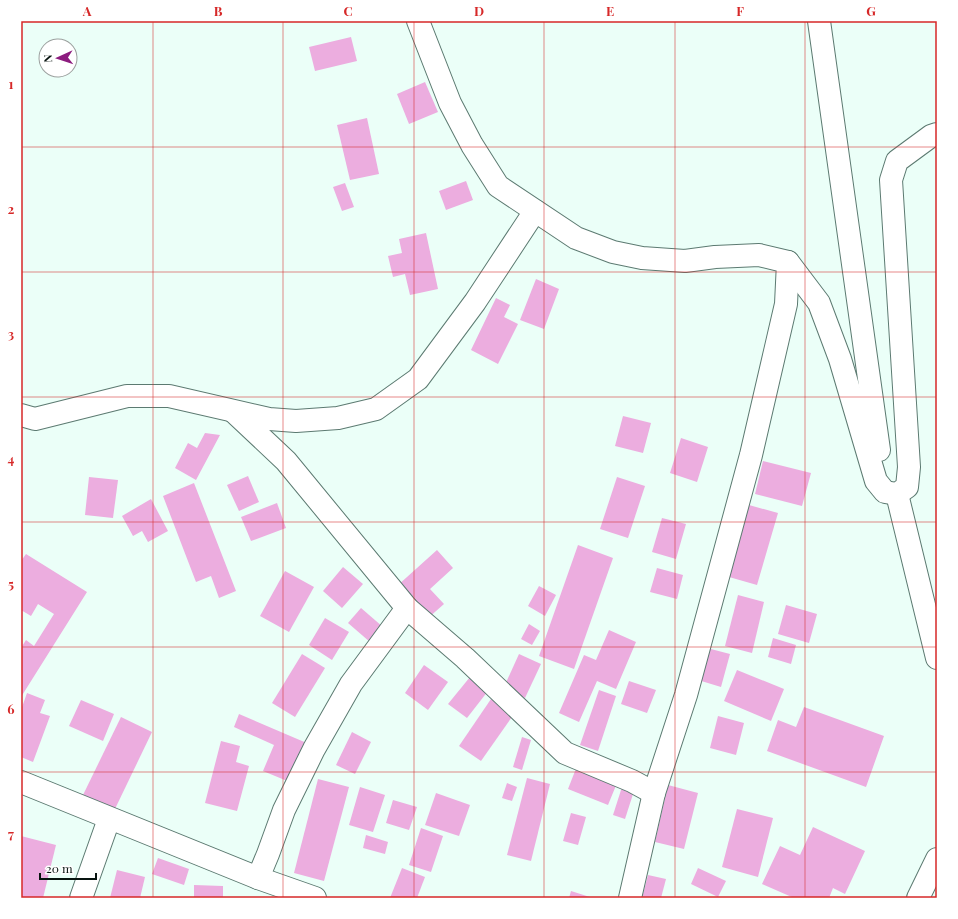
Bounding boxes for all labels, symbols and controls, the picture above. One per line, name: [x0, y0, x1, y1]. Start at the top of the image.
text: A: [82, 2, 92, 19]
text: B: [214, 2, 223, 19]
text: C: [343, 2, 353, 19]
text: D: [474, 2, 484, 19]
text: E: [606, 2, 614, 19]
text: F: [736, 2, 744, 19]
text: G: [866, 2, 876, 19]
north arrow: [38, 38, 78, 78]
text: N: [40, 54, 55, 63]
text: 1: [9, 75, 14, 92]
text: 2: [8, 200, 15, 217]
text: 3: [8, 325, 14, 342]
text: 4: [8, 450, 15, 467]
text: 5: [8, 575, 14, 592]
text: 6: [7, 700, 15, 717]
text: 7: [8, 825, 14, 842]
scale bar: [40, 855, 96, 881]
text: 20 m: [46, 860, 73, 876]

